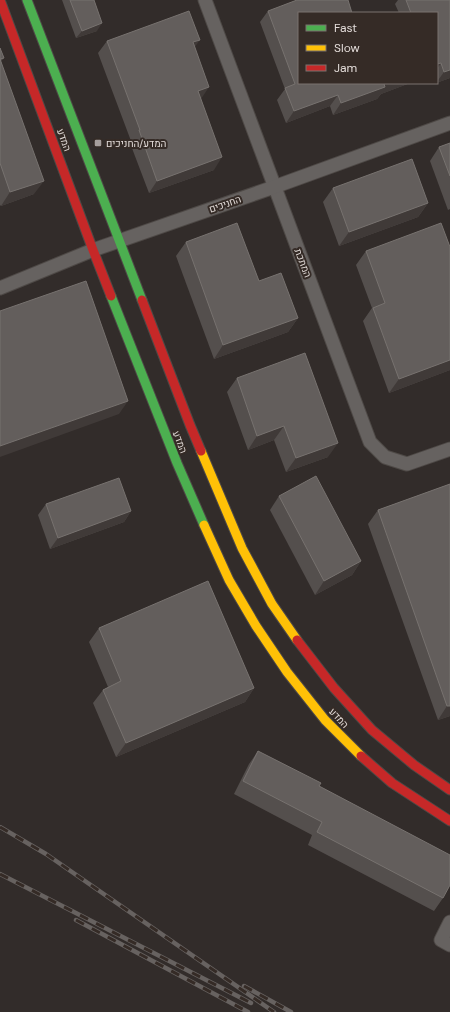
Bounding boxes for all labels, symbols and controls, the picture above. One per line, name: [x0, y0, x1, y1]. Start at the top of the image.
legend: [298, 12, 438, 84]
text: Fast: [334, 20, 357, 36]
text: Slow: [334, 40, 360, 56]
text: Jam: [334, 60, 357, 76]
street label: המדע: [54, 127, 74, 153]
place label: המדע/החניכים: [106, 137, 167, 150]
marker: המדע/החניכים: [93, 138, 103, 148]
street label: החניכים: [207, 192, 243, 216]
street label: המתכת: [292, 247, 315, 279]
street label: המדע: [170, 429, 190, 455]
street label: המדע: [326, 705, 352, 731]

